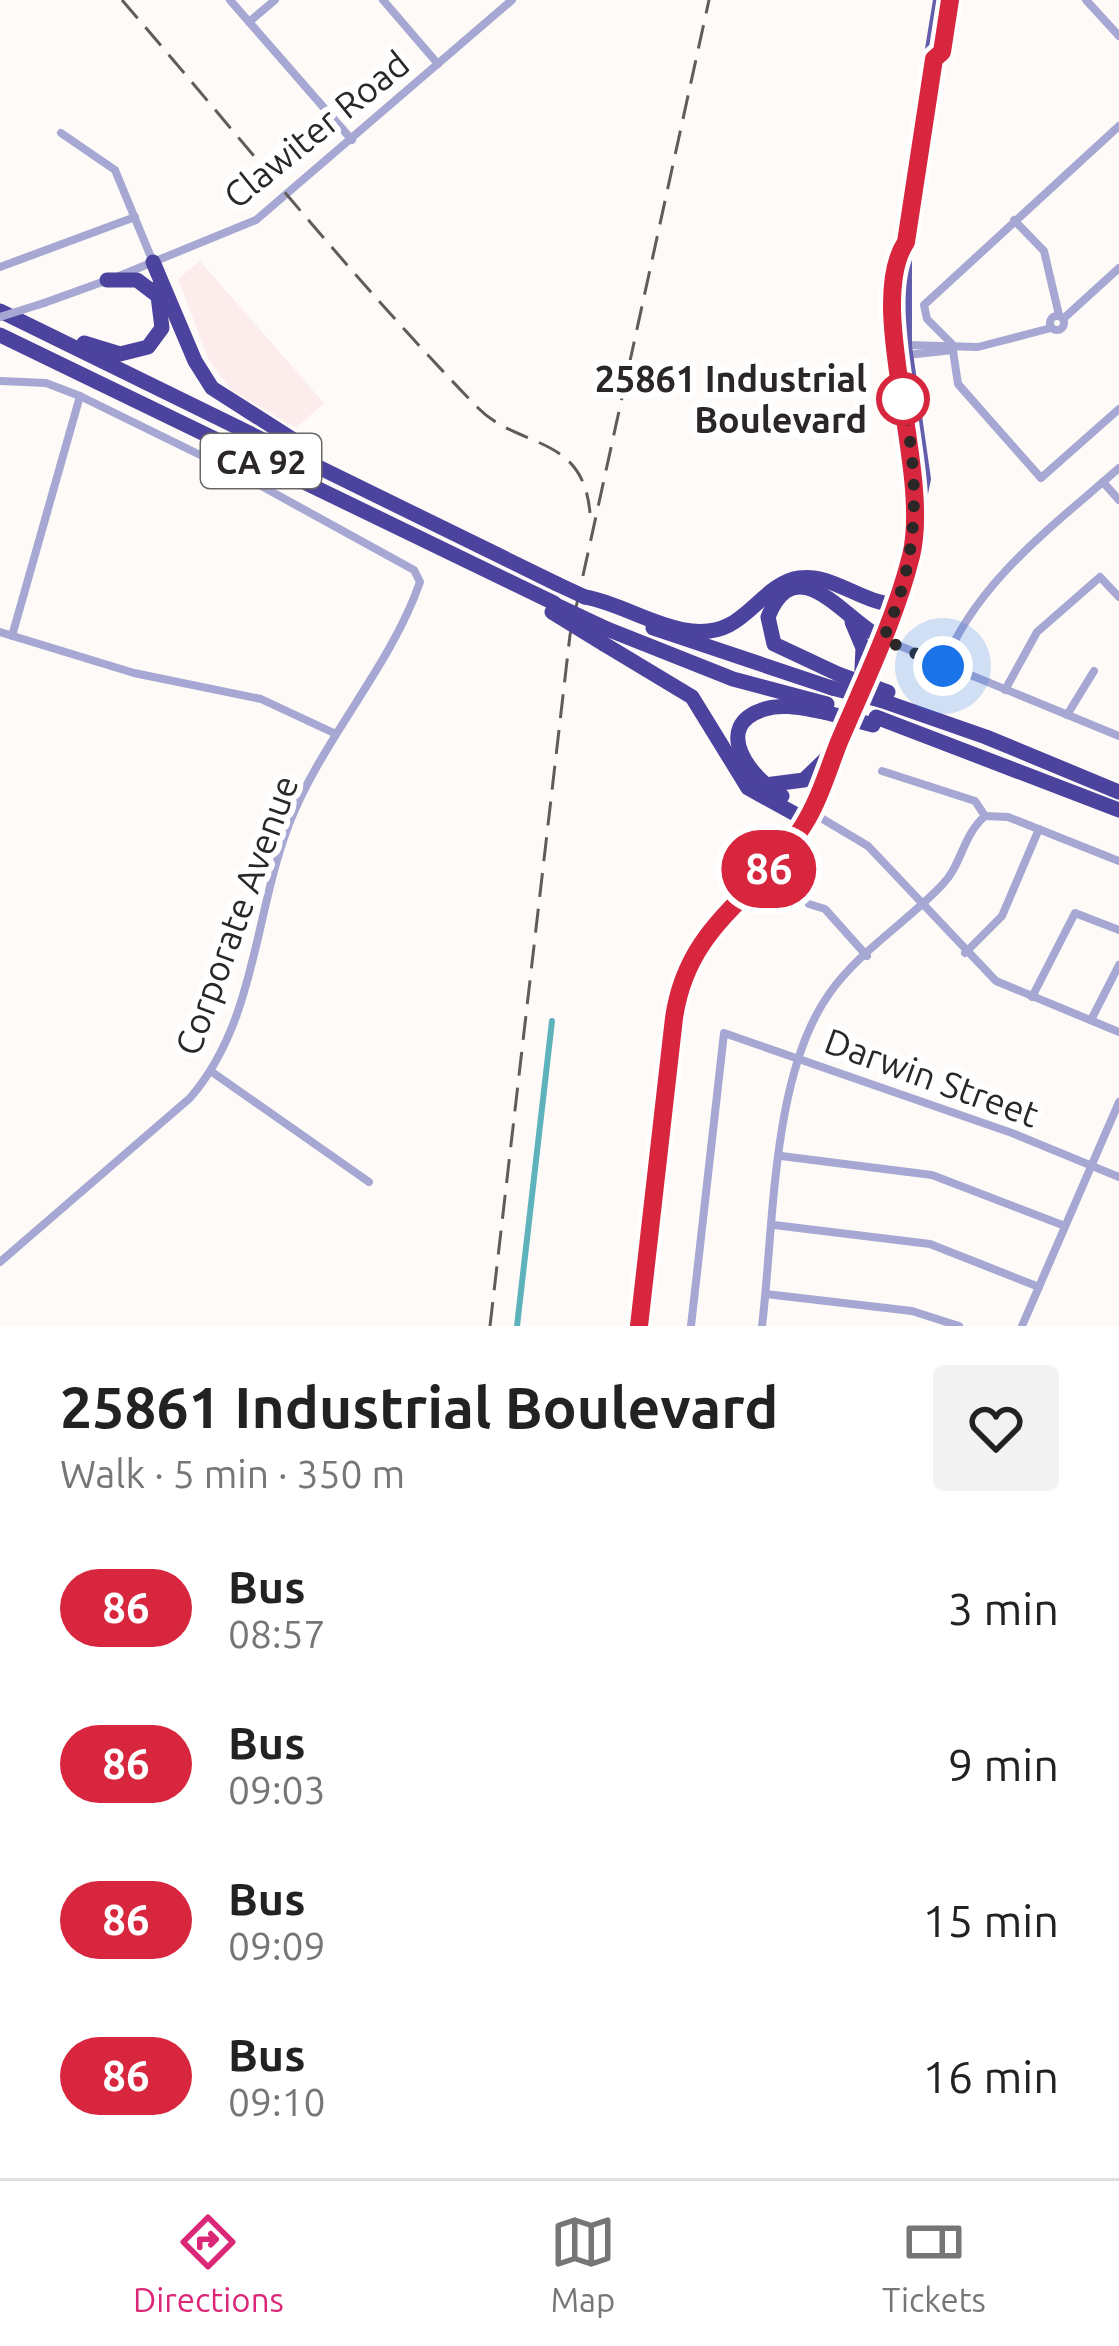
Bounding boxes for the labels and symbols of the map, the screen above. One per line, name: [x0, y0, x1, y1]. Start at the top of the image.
street label: Clawiter Road: [215, 42, 417, 216]
place label: 25861 Industrial Boulevard: [595, 358, 867, 440]
marker: 25861 Industrial Boulevard: [878, 374, 928, 424]
road number: CA 92: [201, 434, 321, 488]
your location: [913, 636, 973, 696]
street label: Corporate Avenue: [166, 770, 306, 1060]
line badge: 86: [715, 830, 823, 908]
street label: Darwin Street: [820, 1019, 1044, 1135]

